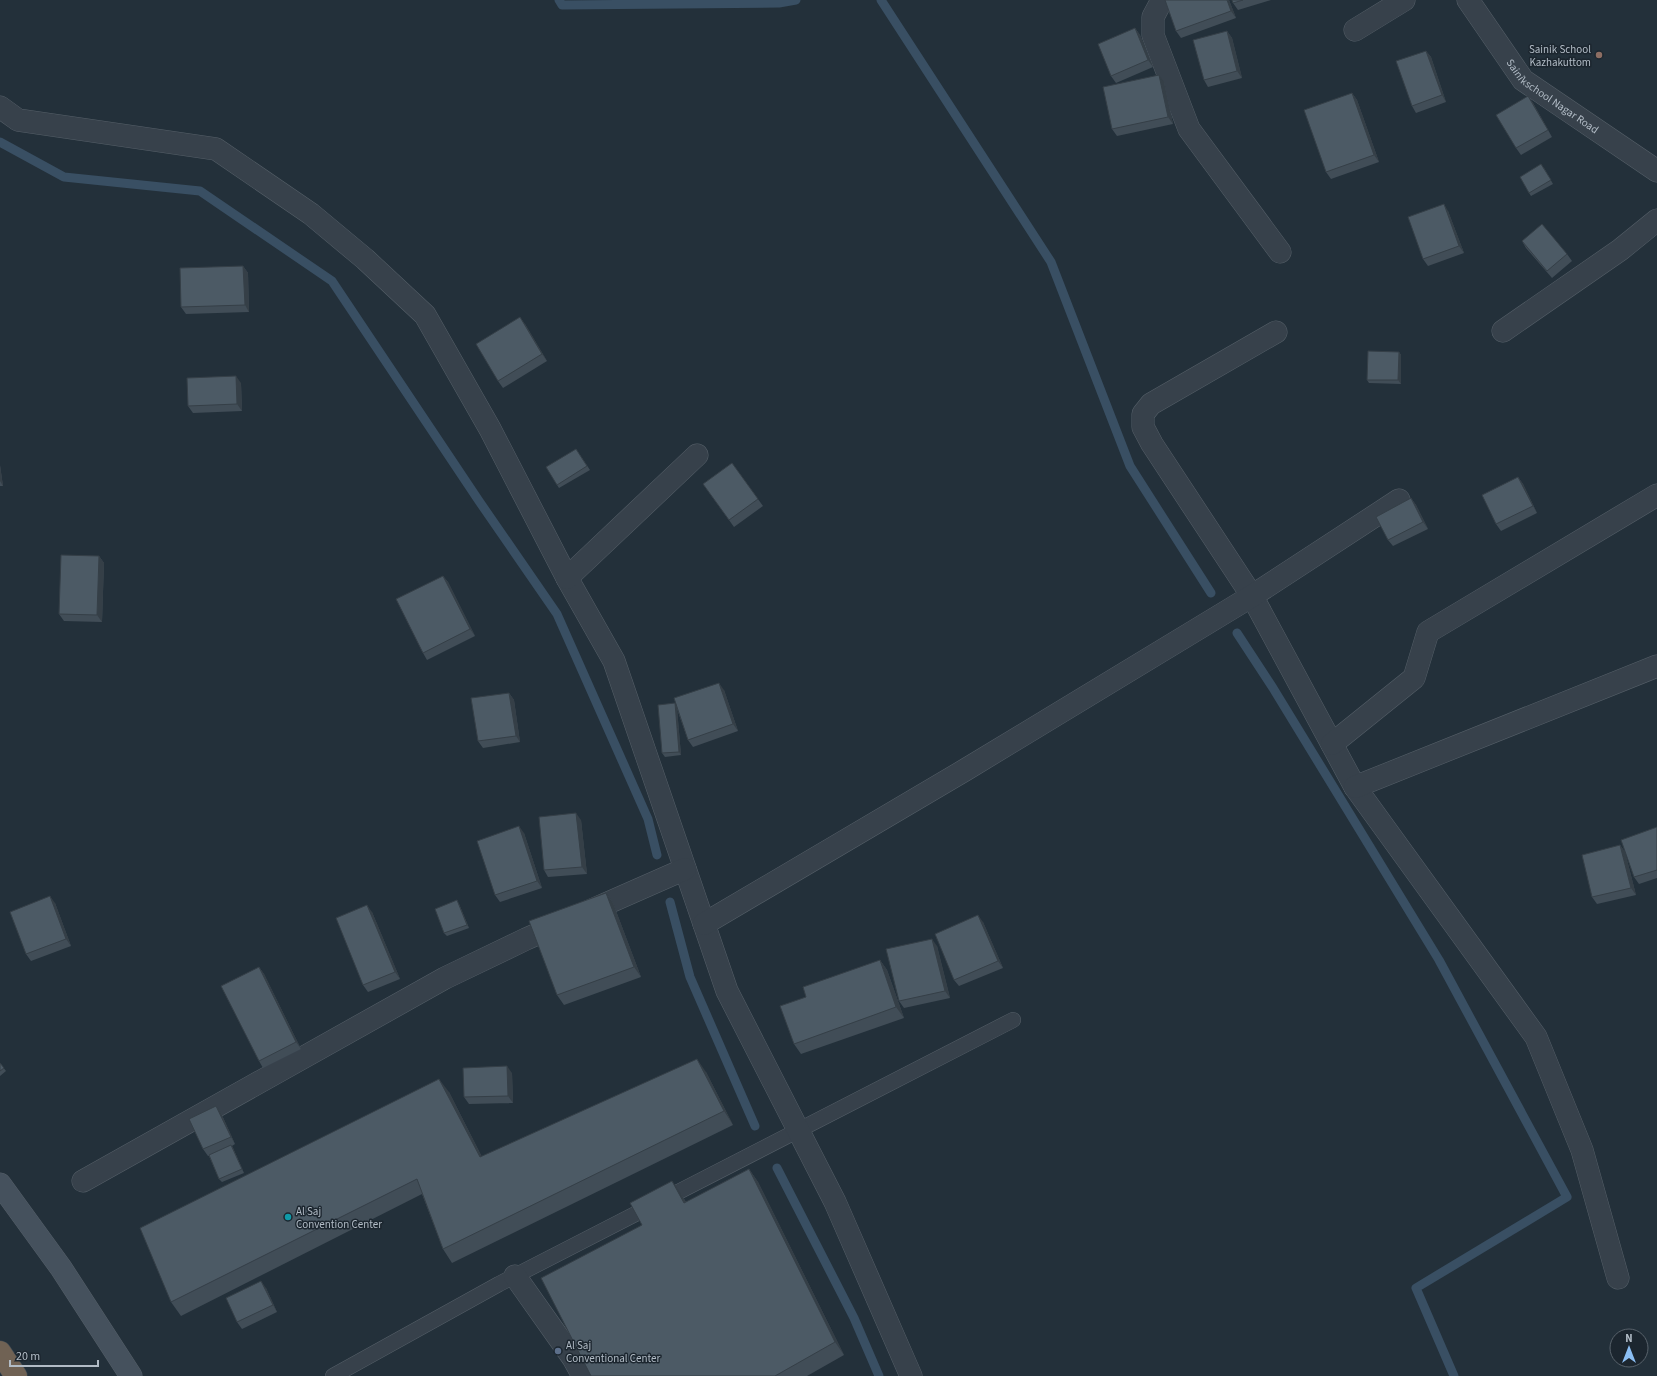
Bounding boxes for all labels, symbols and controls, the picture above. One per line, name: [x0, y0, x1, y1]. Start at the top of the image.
place label: Sainik School Kazhakuttom: [1529, 42, 1591, 70]
marker: Sainik School Kazhakuttom: [1594, 50, 1604, 60]
street label: Sainikschool Nagar Road: [1503, 56, 1601, 137]
place label: Al Saj Convention Center: [296, 1204, 382, 1232]
marker: Al Saj Convention Center: [283, 1212, 293, 1222]
north arrow: [1609, 1328, 1649, 1368]
text: N: [1625, 1331, 1633, 1346]
place label: Al Saj Conventional Center: [566, 1338, 661, 1366]
scale bar: [10, 1342, 98, 1368]
marker: Al Saj Conventional Center: [553, 1346, 563, 1356]
text: 20 m: [16, 1348, 40, 1365]

